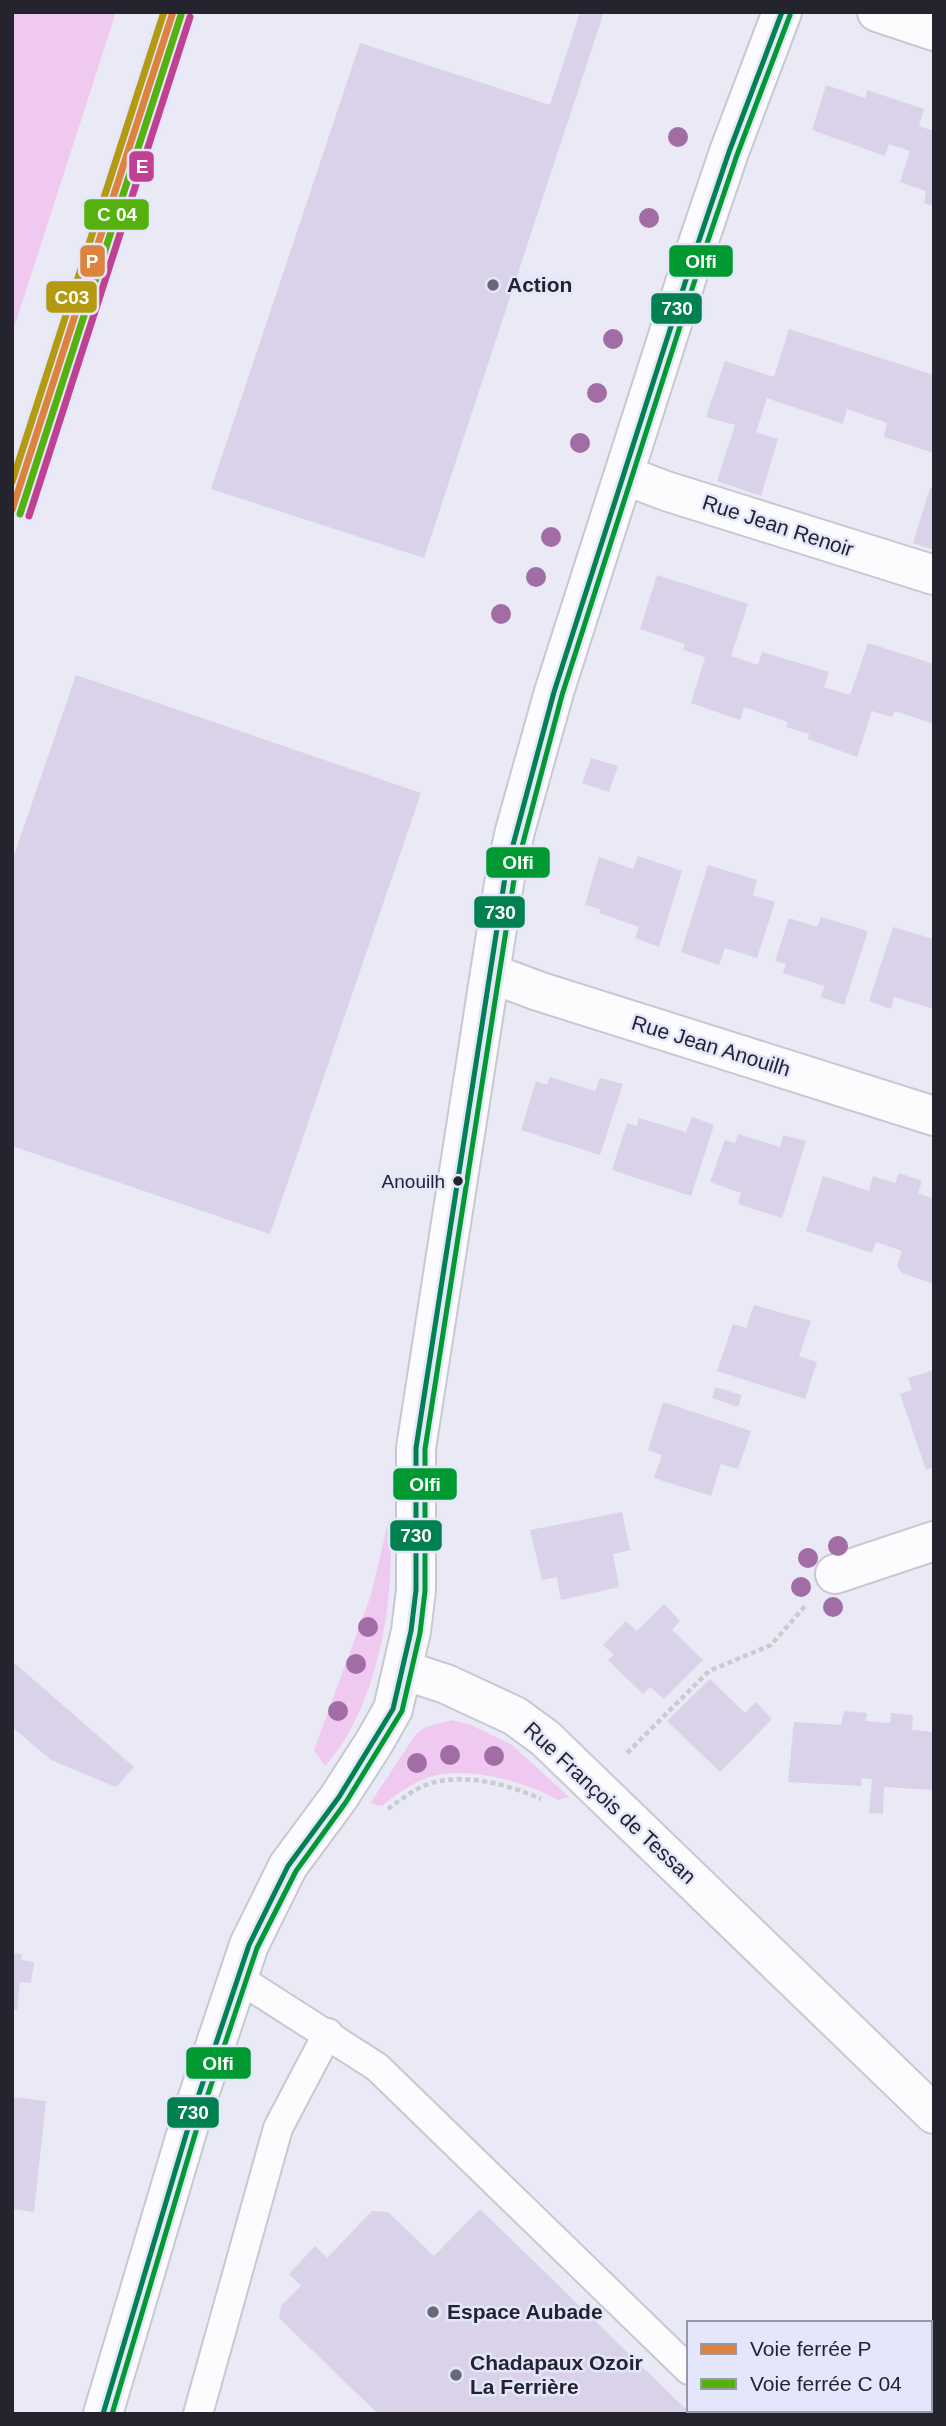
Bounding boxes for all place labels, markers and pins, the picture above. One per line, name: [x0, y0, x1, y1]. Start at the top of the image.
place label: Action: [507, 273, 572, 296]
marker: Action: [485, 277, 501, 293]
place label: Anouilh: [382, 1171, 445, 1192]
marker: Anouilh: [451, 1174, 465, 1188]
place label: Espace Aubade: [447, 2300, 603, 2323]
marker: Espace Aubade: [425, 2304, 441, 2320]
place label: Chadapaux Ozoir La Ferrière: [470, 2351, 643, 2398]
marker: Chadapaux Ozoir La Ferrière: [448, 2367, 464, 2383]

